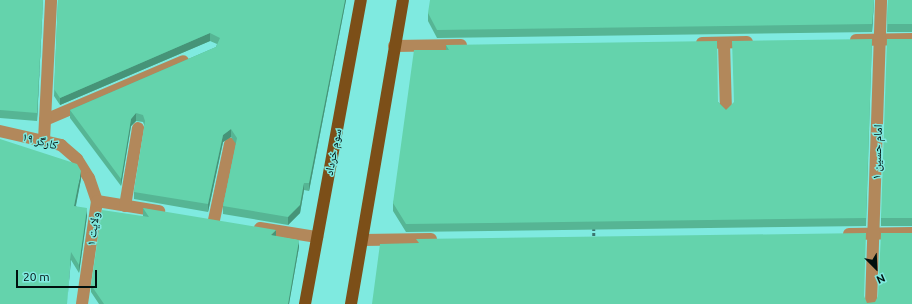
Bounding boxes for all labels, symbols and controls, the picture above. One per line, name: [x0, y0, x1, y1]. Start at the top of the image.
street label: امام حسین ۱: [869, 124, 885, 180]
street label: سوم خرداد: [321, 127, 345, 177]
street label: کارگر ۱۹: [21, 129, 59, 153]
street label: ولایت ۱: [84, 211, 102, 247]
north arrow: [856, 248, 896, 288]
scale bar: [18, 262, 99, 288]
text: 20 m: [23, 270, 50, 283]
text: N: [875, 272, 887, 286]

